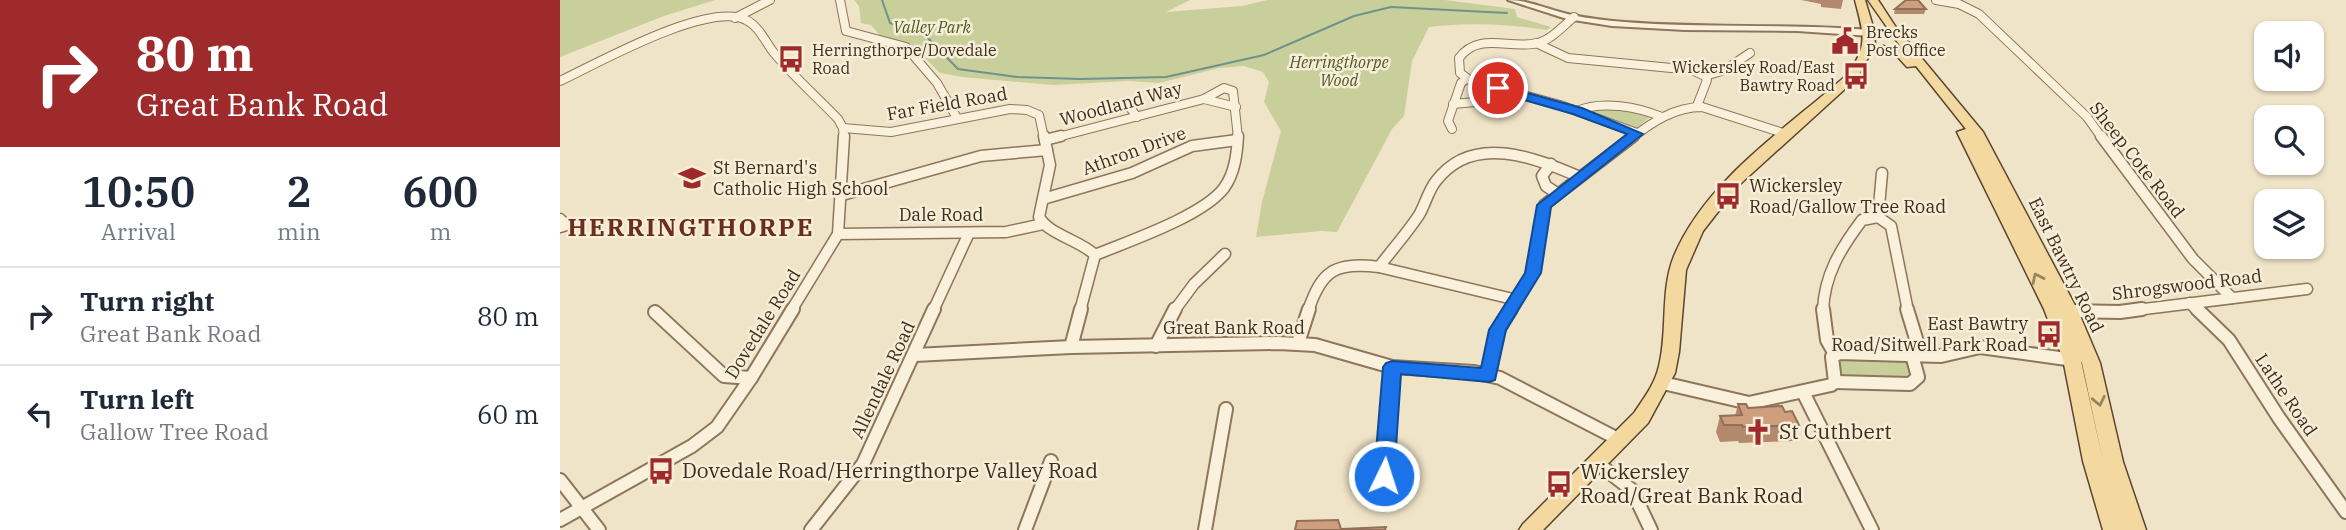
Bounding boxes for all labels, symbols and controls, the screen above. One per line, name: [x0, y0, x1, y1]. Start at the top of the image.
park label: Valley Park: [893, 17, 971, 37]
text: 80 m: [136, 21, 254, 84]
map controls: [2254, 21, 2324, 259]
button: sound: [2254, 21, 2324, 91]
place label: Brecks Post Office: [1866, 22, 1946, 60]
public building icon: Brecks Post Office: [1830, 26, 1860, 56]
icon: right: [21, 28, 112, 119]
place label: Herringthorpe/Dovedale Road: [812, 40, 997, 78]
bus stop icon: Herringthorpe/Dovedale Road: [776, 44, 806, 74]
park label: Herringthorpe Wood: [1288, 52, 1389, 90]
place label: Wickersley Road/East Bawtry Road: [1672, 57, 1835, 95]
pin: [1468, 58, 1528, 118]
bus stop icon: Wickersley Road/East Bawtry Road: [1841, 61, 1871, 91]
icon: arrive: [1479, 69, 1517, 107]
street label: Woodland Way: [1057, 76, 1185, 131]
street label: Far Field Road: [885, 82, 1009, 125]
text: Great Bank Road: [136, 83, 388, 125]
street label: Sheep Cote Road: [2085, 97, 2190, 222]
button: search: [2254, 105, 2324, 175]
street label: Athron Drive: [1079, 121, 1189, 180]
place label: St Bernard's Catholic High School: [713, 156, 888, 200]
school or university icon: St Bernard's Catholic High School: [677, 163, 707, 193]
text: 10:50: [82, 164, 195, 219]
text: 2: [286, 164, 311, 219]
text: 600: [403, 164, 478, 219]
place label: Wickersley Road/Gallow Tree Road: [1749, 174, 1946, 218]
bus stop icon: Wickersley Road/Gallow Tree Road: [1713, 181, 1743, 211]
button: layers: [2254, 189, 2324, 259]
street label: East Bawtry Road: [2024, 193, 2109, 336]
street label: Dale Road: [899, 203, 983, 226]
district label: HERRINGTHORPE: [568, 211, 815, 243]
text: Arrival: [101, 216, 176, 246]
text: min: [277, 216, 321, 246]
text: m: [429, 216, 451, 246]
street label: Shrogswood Road: [2111, 264, 2263, 305]
street label: Dovedale Road: [720, 265, 805, 383]
one-way arrow: [2031, 273, 2045, 285]
text: Turn right: [80, 284, 214, 318]
icon: right: [21, 297, 59, 335]
text: 80 m: [477, 299, 539, 333]
place label: East Bawtry Road/Sitwell Park Road: [1831, 312, 2028, 356]
street label: Great Bank Road: [1163, 316, 1305, 339]
street label: Allendale Road: [845, 317, 920, 442]
text: Great Bank Road: [80, 318, 261, 348]
bus stop icon: East Bawtry Road/Sitwell Park Road: [2034, 319, 2064, 349]
street label: Lathe Road: [2250, 349, 2322, 440]
text: Turn left: [80, 382, 194, 416]
icon: left: [21, 395, 59, 433]
one-way arrow: [2091, 395, 2106, 407]
text: 60 m: [477, 397, 539, 431]
text: Gallow Tree Road: [80, 416, 269, 446]
church icon: St Cuthbert: [1743, 417, 1773, 447]
place label: St Cuthbert: [1779, 417, 1892, 445]
position arrow: [1347, 439, 1421, 513]
bus stop icon: Dovedale Road/Herringthorpe Valley Road: [646, 456, 676, 486]
place label: Dovedale Road/Herringthorpe Valley Road: [682, 456, 1098, 484]
place label: Wickersley Road/Great Bank Road: [1580, 457, 1803, 509]
bus stop icon: Wickersley Road/Great Bank Road: [1544, 469, 1574, 499]

